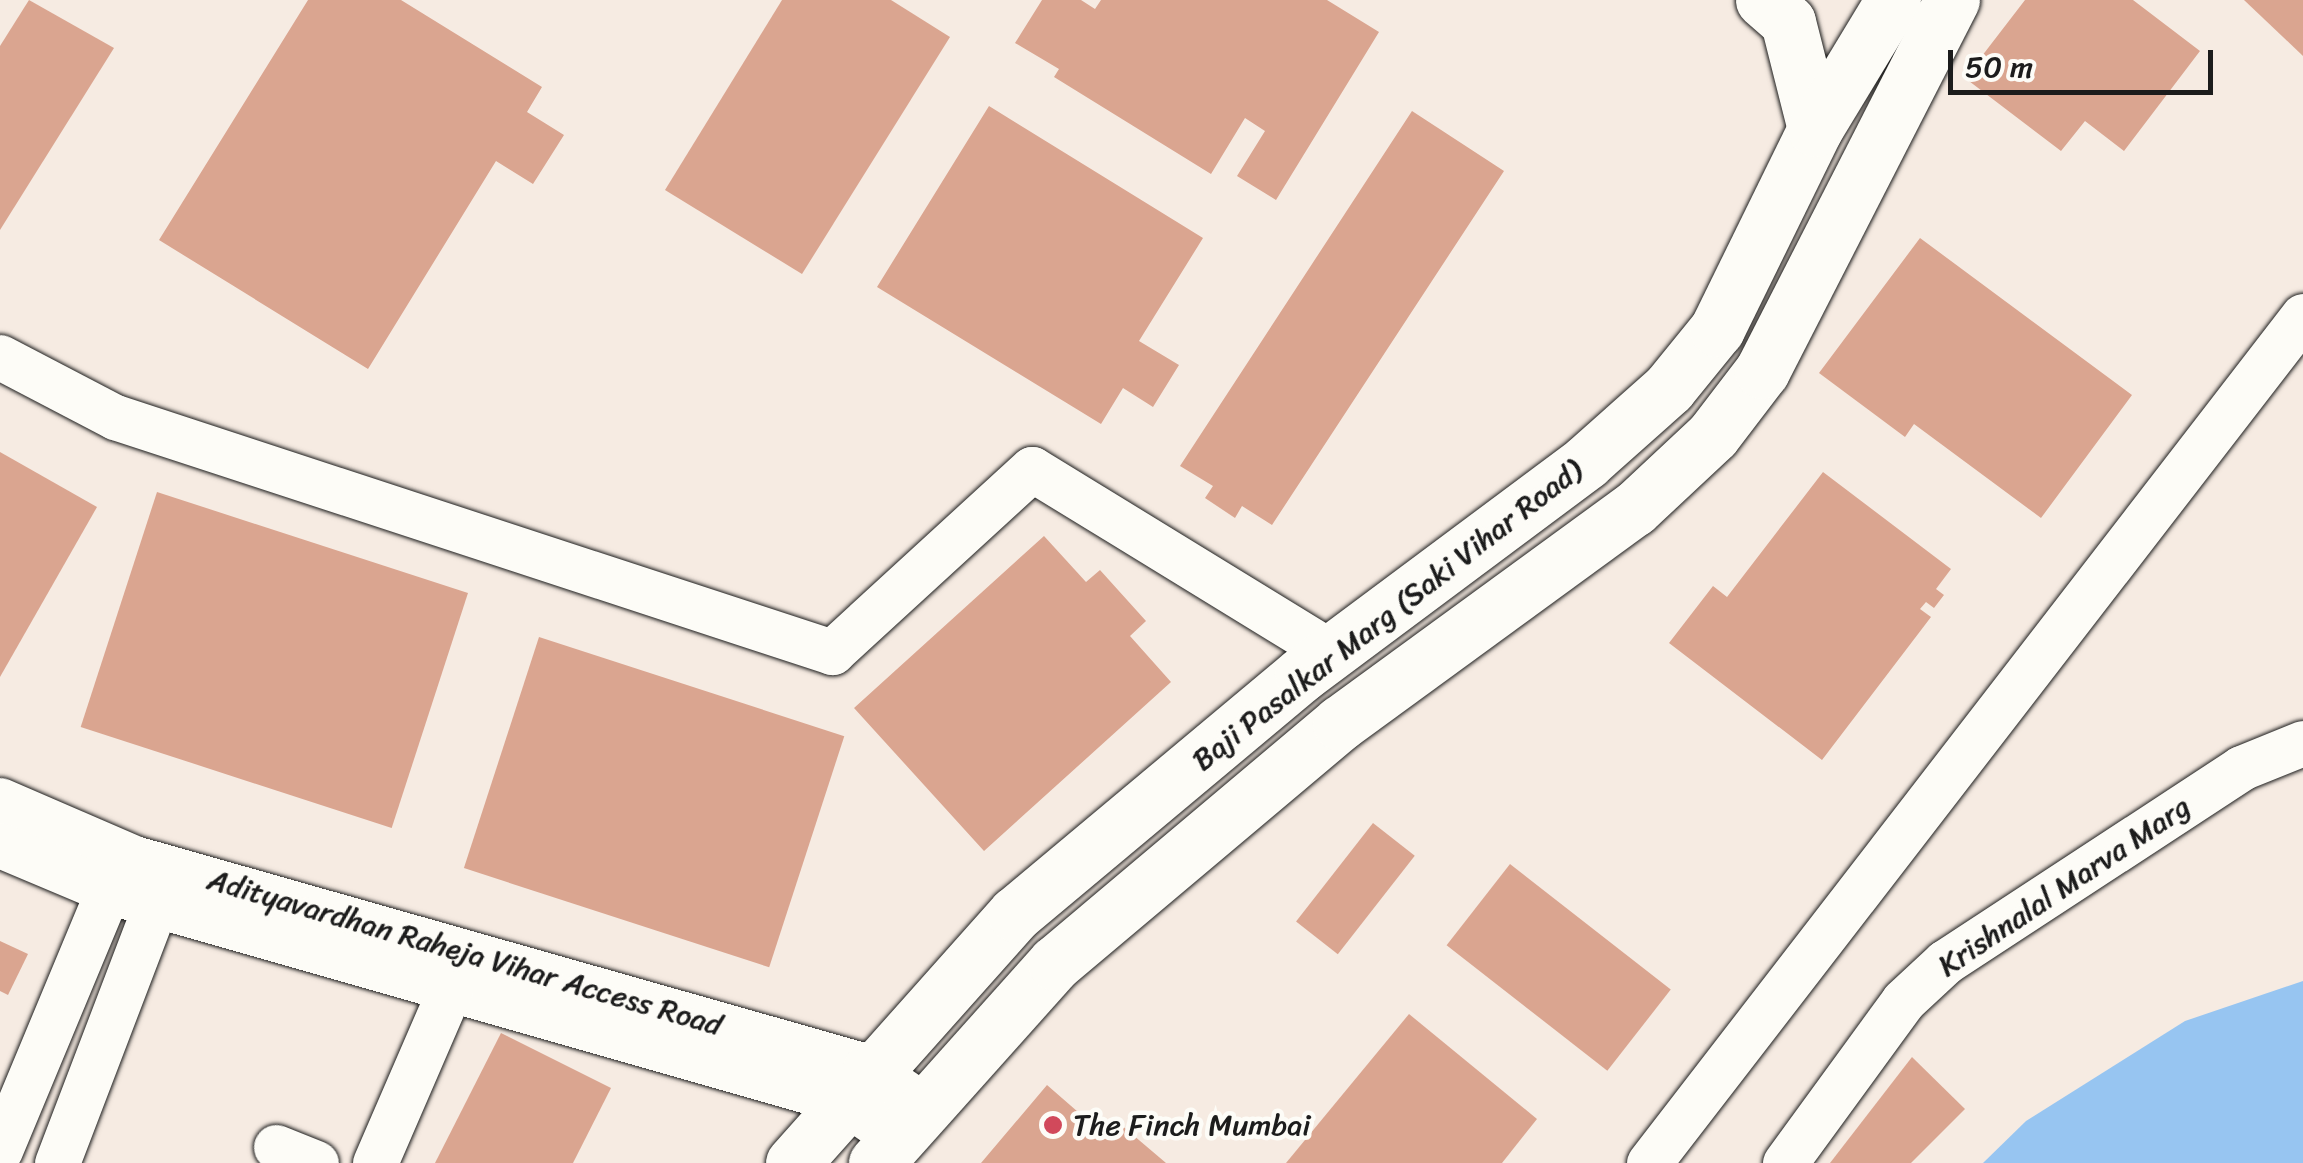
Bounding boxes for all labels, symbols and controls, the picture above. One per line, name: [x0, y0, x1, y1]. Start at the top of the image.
scale bar: [1953, 30, 2218, 92]
text: 50 m: [1965, 40, 2033, 94]
street label: Baji Pasalkar Marg (Saki Vihar Road): [1185, 452, 1589, 778]
street label: Krishnalal Marva Marg: [1932, 789, 2196, 983]
street label: Adityavardhan Raheja Vihar Access Road: [202, 861, 728, 1043]
place label: The Finch Mumbai: [1073, 1107, 1311, 1143]
marker: The Finch Mumbai: [1042, 1114, 1064, 1136]

